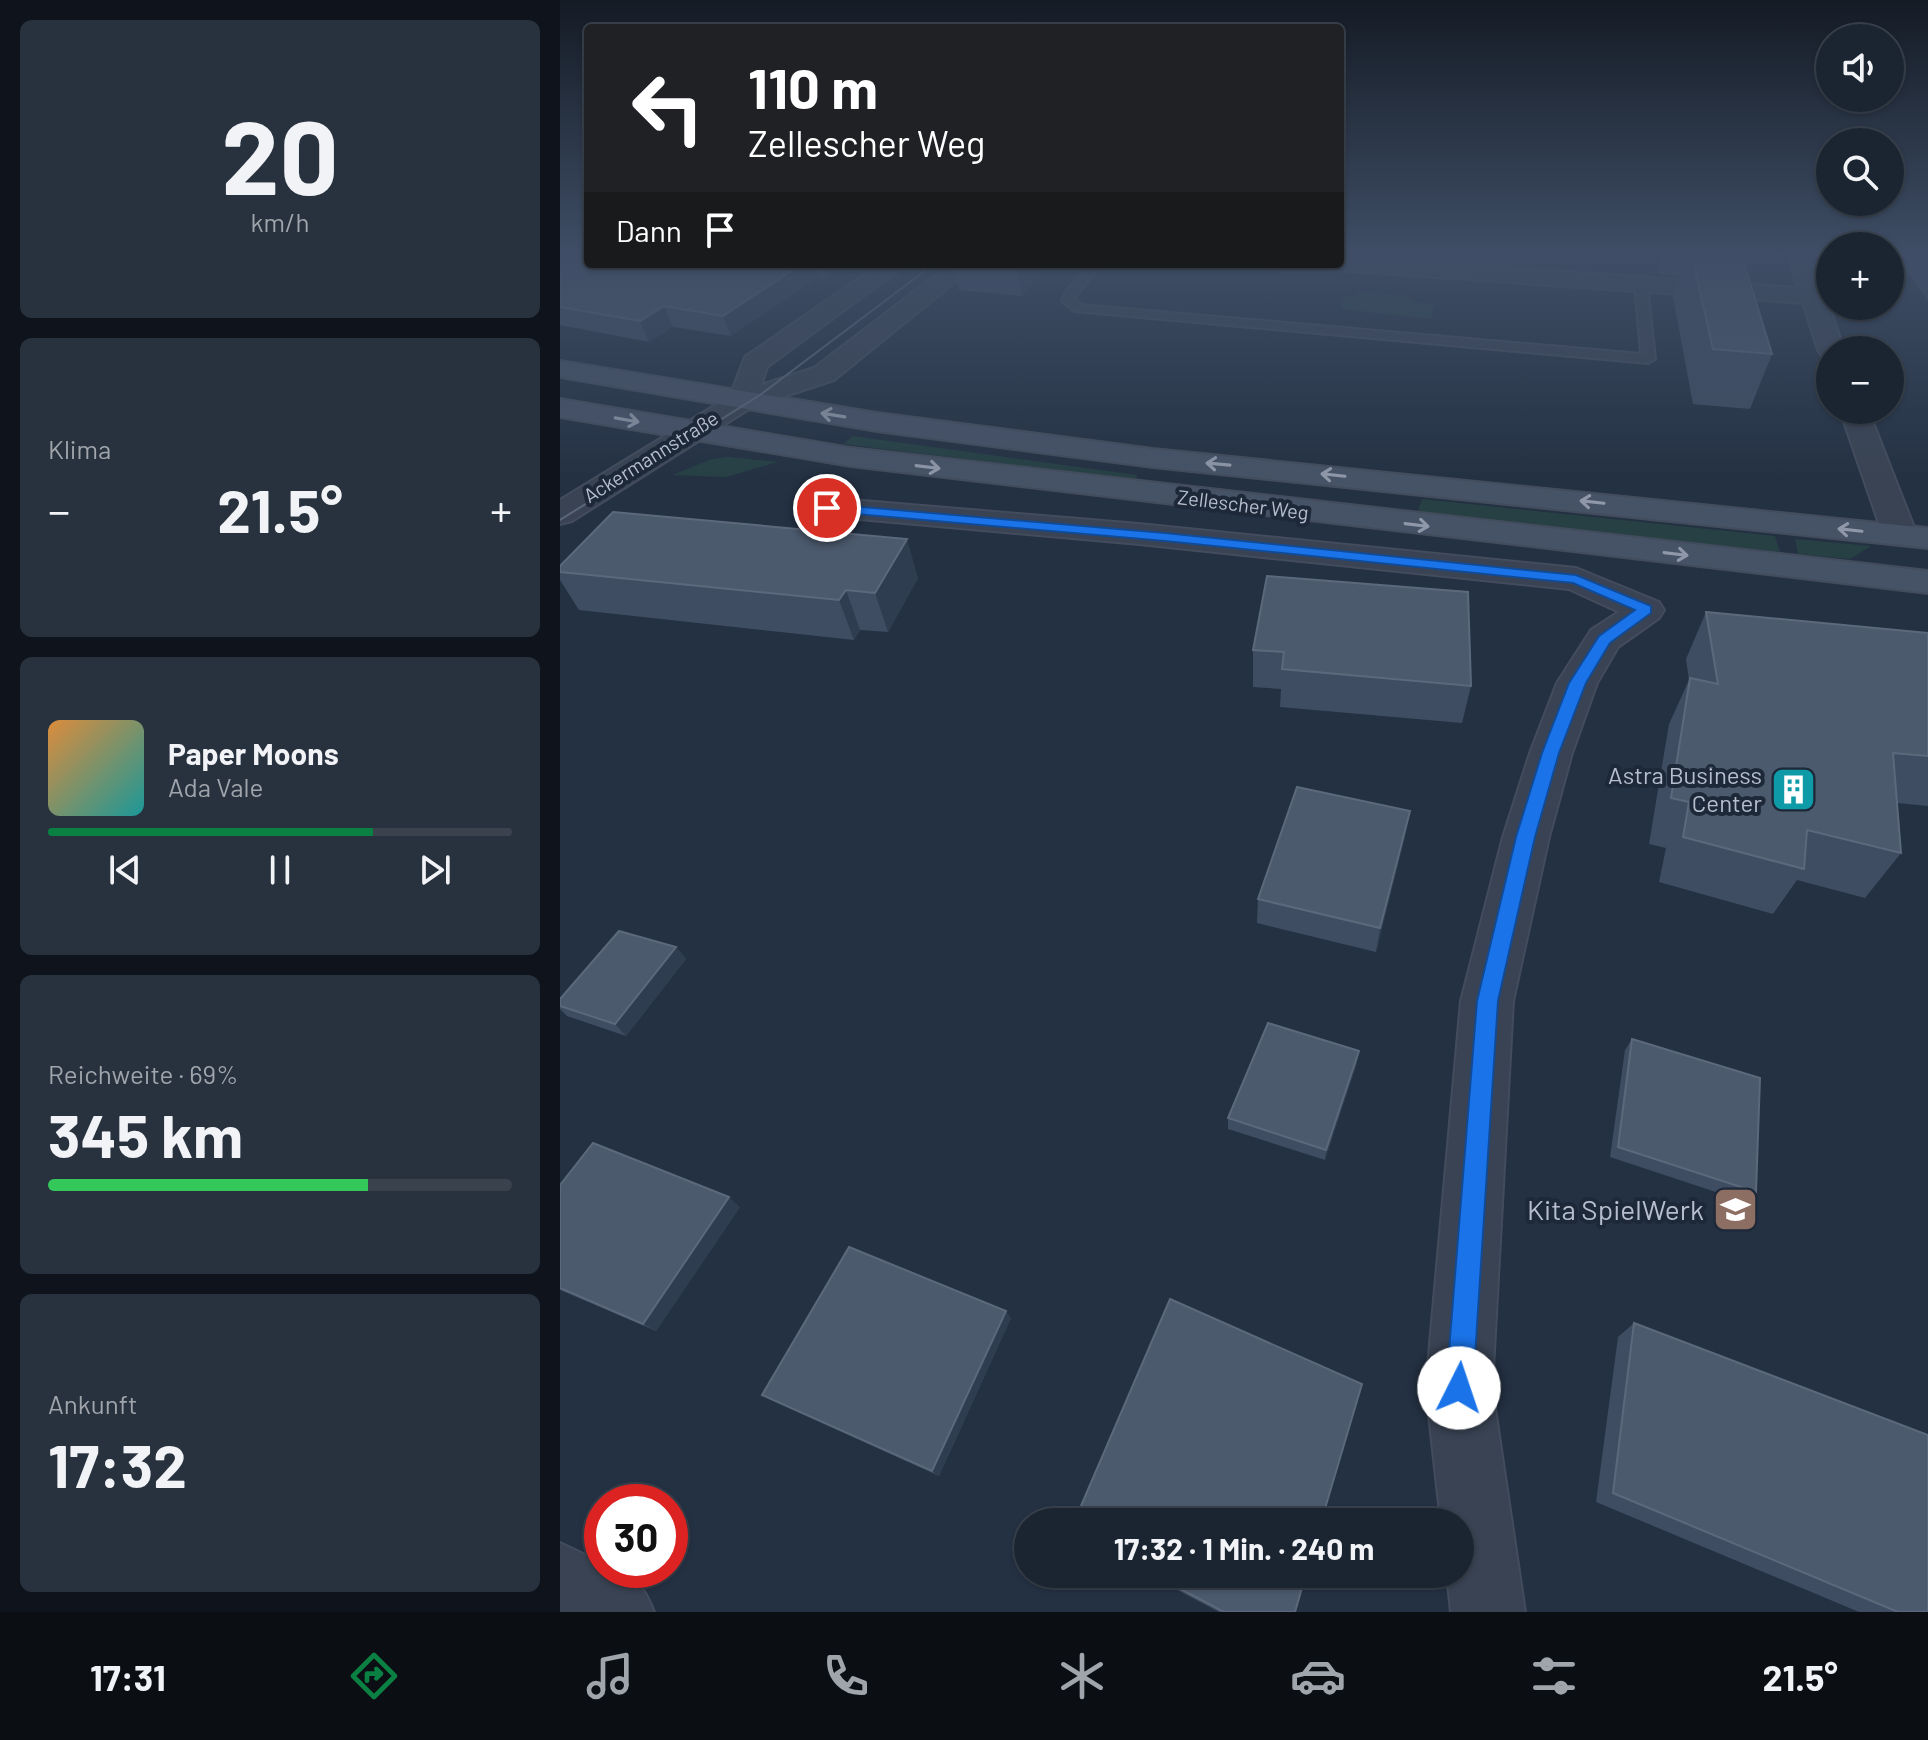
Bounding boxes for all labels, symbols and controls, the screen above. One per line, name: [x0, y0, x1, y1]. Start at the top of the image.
map controls: [1816, 24, 1904, 424]
button: sound: [1816, 24, 1904, 112]
text: 110 m: [748, 53, 878, 120]
icon: left: [616, 56, 720, 160]
text: 20: [221, 91, 339, 216]
text: Zellescher Weg: [748, 121, 985, 164]
button: search: [1816, 128, 1904, 216]
text: km/h: [251, 206, 309, 237]
icon: arrive: [698, 208, 742, 252]
text: Dann: [616, 212, 682, 248]
button: +: [1816, 232, 1904, 320]
button: −: [1816, 336, 1904, 424]
street label: Ackermannstraße: [579, 405, 722, 507]
one-way arrow: [821, 407, 846, 422]
one-way arrow: [613, 413, 639, 428]
text: Klima: [48, 433, 111, 464]
one-way arrow: [1205, 456, 1232, 471]
one-way arrow: [914, 459, 941, 474]
one-way arrow: [1320, 467, 1347, 482]
text: 21.5°: [217, 473, 343, 545]
pin: [793, 474, 861, 542]
text: −: [48, 483, 70, 536]
text: +: [490, 483, 512, 536]
street label: Zellescher Weg: [1176, 484, 1310, 524]
icon: arrive: [805, 486, 849, 530]
one-way arrow: [1579, 495, 1606, 510]
one-way arrow: [1403, 517, 1430, 532]
one-way arrow: [1838, 522, 1864, 537]
one-way arrow: [1662, 547, 1688, 562]
text: Paper Moons: [168, 735, 339, 771]
place label: Astra Business Center: [1608, 760, 1762, 817]
building icon: Astra Business Center: [1769, 766, 1817, 814]
text: Ada Vale: [168, 771, 263, 802]
icon: previous: [103, 848, 147, 892]
icon: pause: [258, 848, 302, 892]
icon: next: [413, 848, 457, 892]
text: Reichweite · 69%: [48, 1058, 238, 1089]
text: 345 km: [48, 1098, 243, 1170]
school or university icon: Kita SpielWerk: [1711, 1186, 1759, 1234]
place label: Kita SpielWerk: [1527, 1192, 1704, 1226]
position arrow: [1417, 1346, 1501, 1430]
text: Ankunft: [48, 1388, 137, 1419]
text: 17:32: [48, 1428, 187, 1500]
speed limit sign: 30: [584, 1484, 688, 1588]
text: 17:32 · 1 Min. · 240 m: [1114, 1530, 1374, 1566]
icon: directions: [346, 1648, 402, 1704]
icon: music: [582, 1648, 638, 1704]
icon: phone: [818, 1648, 874, 1704]
icon: climate: [1054, 1648, 1110, 1704]
icon: car: [1290, 1648, 1346, 1704]
icon: filters: [1526, 1648, 1582, 1704]
text: 17:31: [90, 1655, 166, 1698]
text: 21.5°: [1762, 1655, 1838, 1698]

